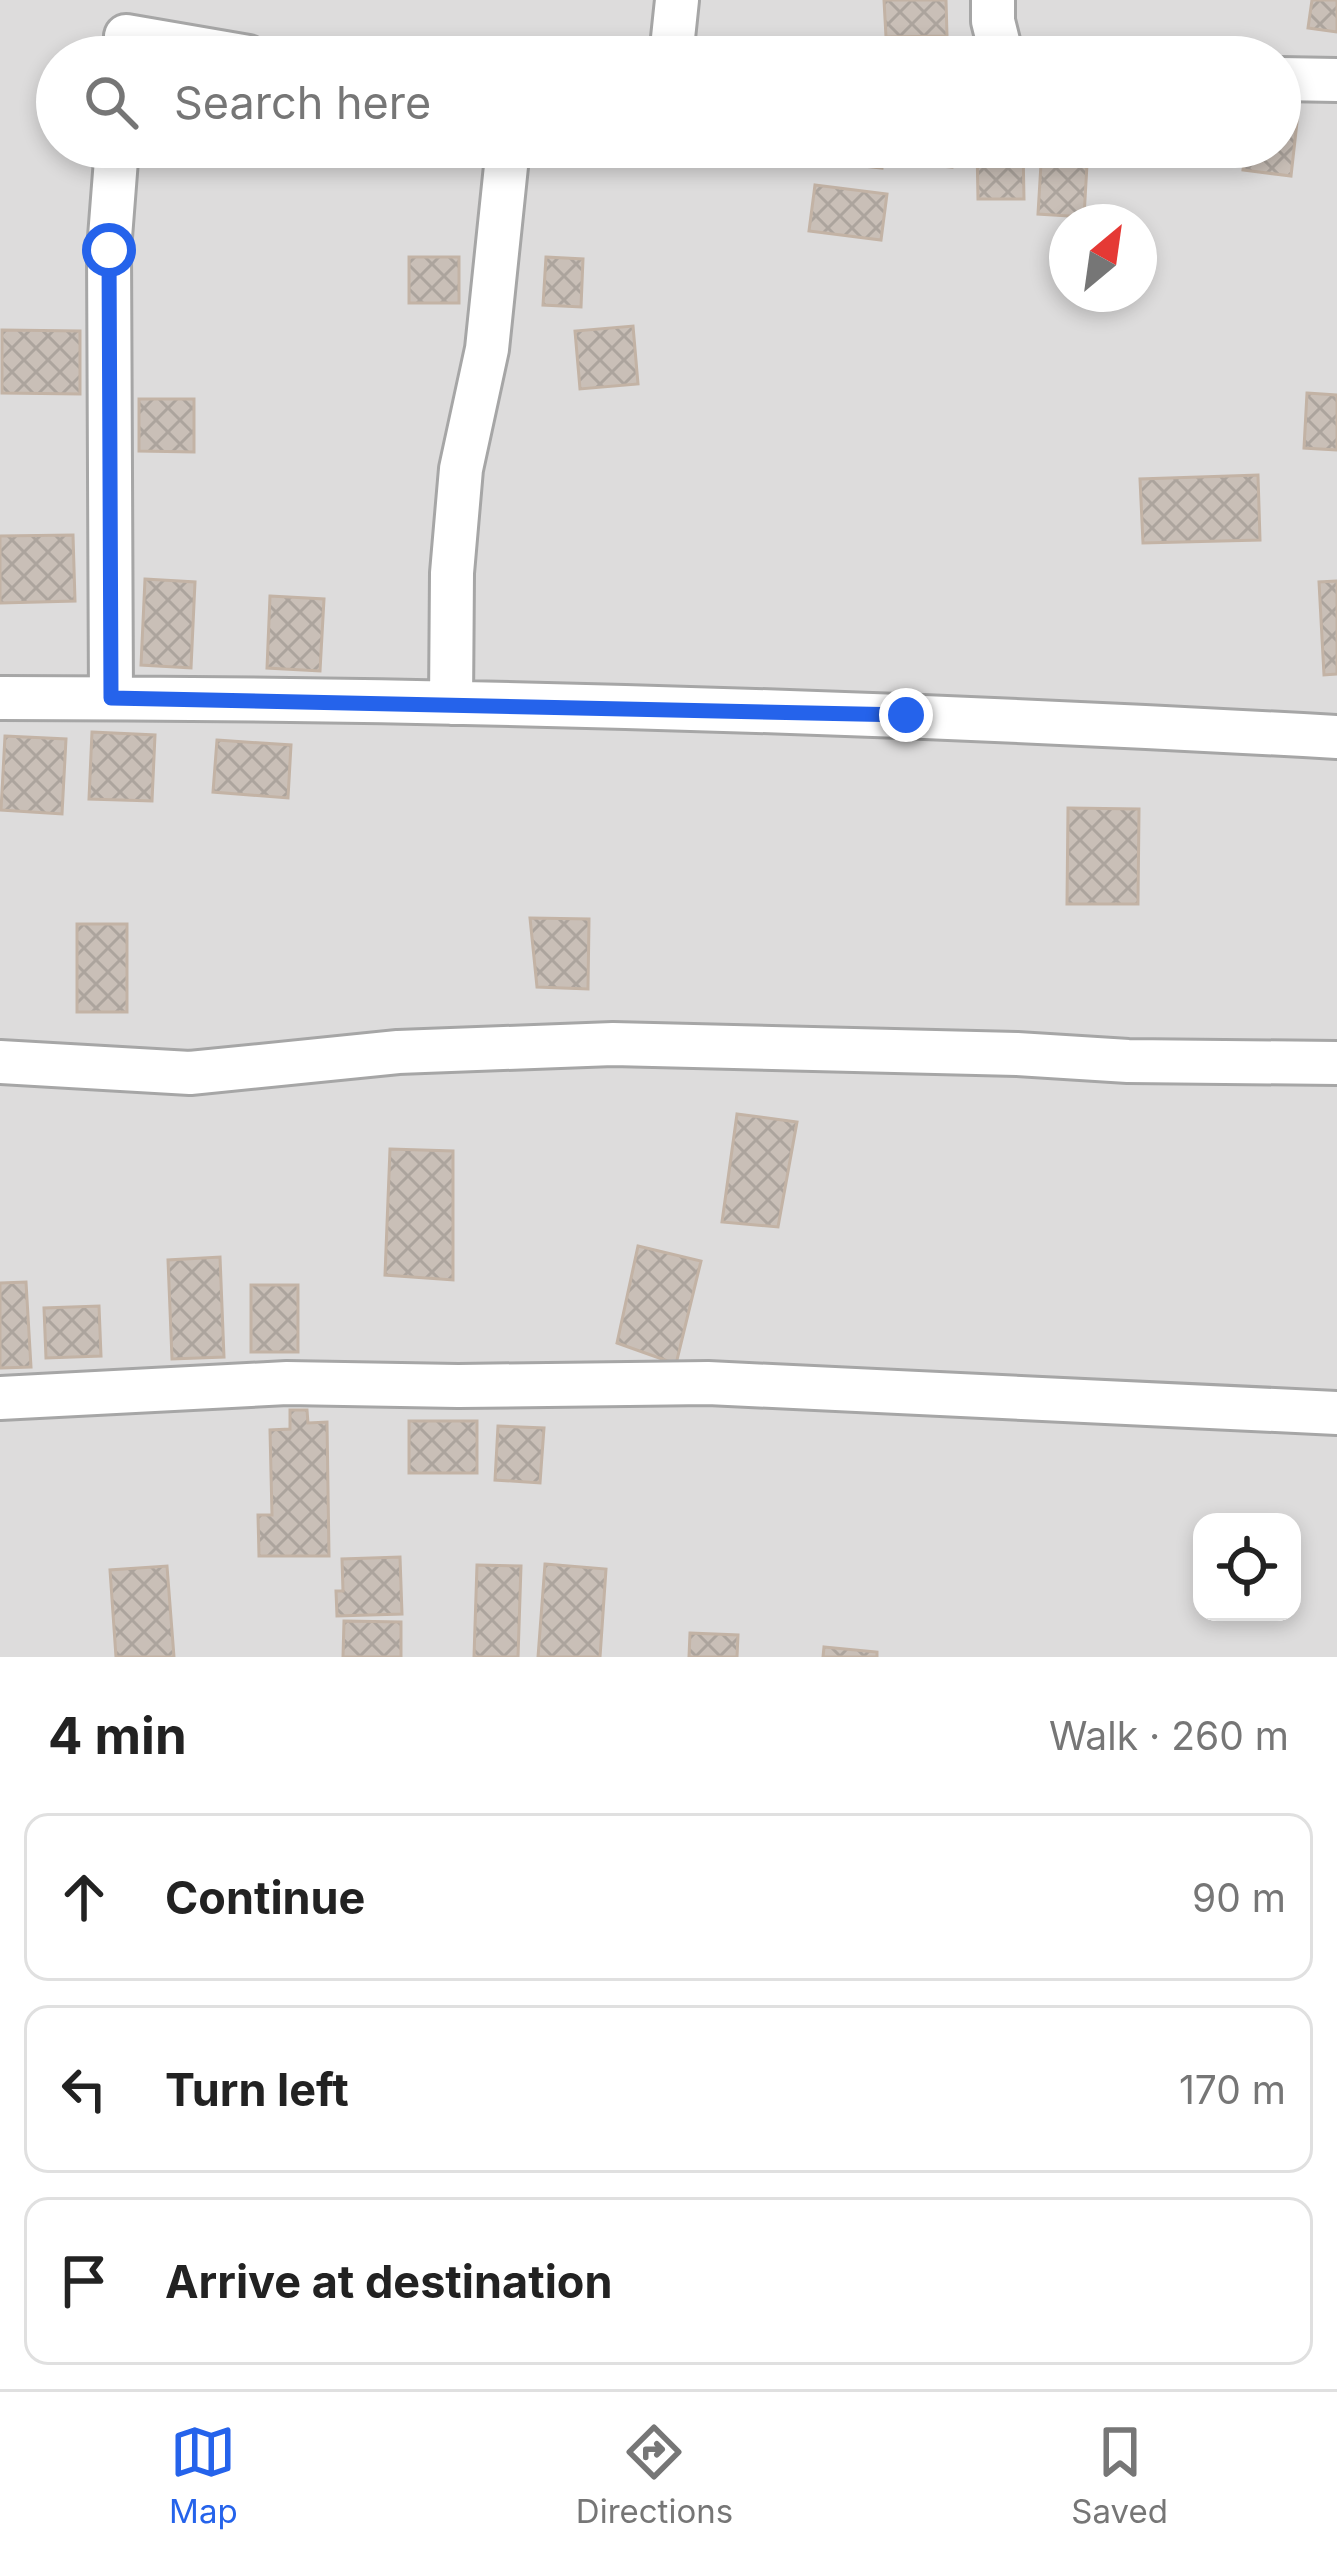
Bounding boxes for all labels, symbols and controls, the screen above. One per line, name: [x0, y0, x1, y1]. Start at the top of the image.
search box: [36, 36, 1301, 168]
icon: search: [78, 69, 144, 135]
text: Search here: [174, 75, 431, 130]
north arrow: [1049, 204, 1157, 312]
route start: [82, 223, 136, 277]
route end: [879, 688, 933, 742]
map controls: [1193, 1513, 1301, 1621]
button: locate: [1193, 1513, 1301, 1621]
text: 4 min: [48, 1705, 187, 1766]
text: Walk · 260 m: [1049, 1712, 1289, 1759]
icon: ahead: [51, 1864, 117, 1930]
text: Continue: [165, 1870, 365, 1925]
text: 90 m: [1192, 1874, 1286, 1921]
icon: left: [51, 2056, 117, 2122]
text: Turn left: [165, 2062, 349, 2117]
text: 170 m: [1179, 2066, 1286, 2113]
icon: arrive: [51, 2248, 117, 2314]
text: Arrive at destination: [165, 2254, 612, 2309]
tab: Map: [169, 2419, 238, 2531]
tab: Directions: [576, 2419, 733, 2531]
tab: Saved: [1071, 2419, 1168, 2531]

